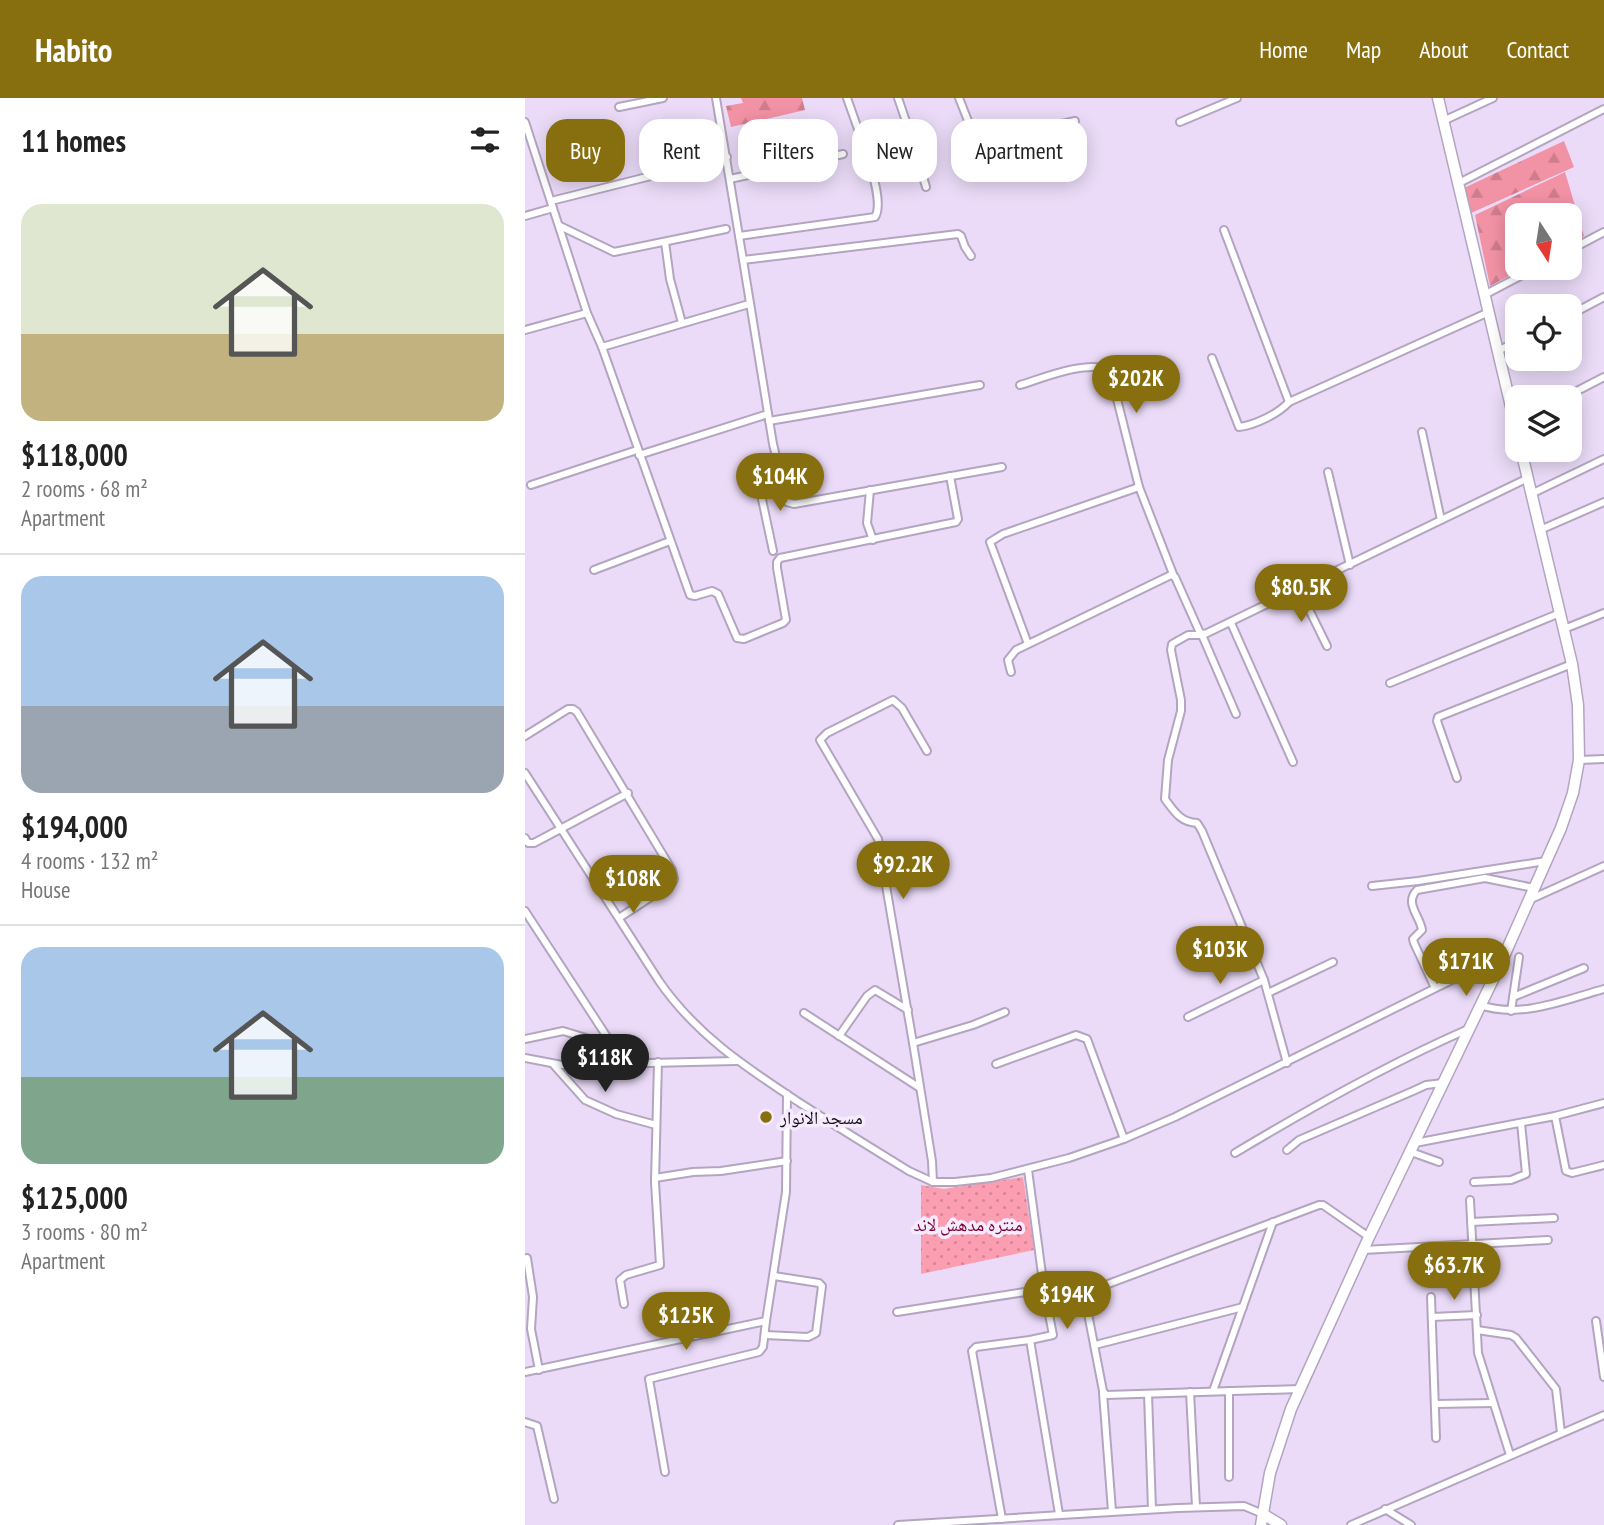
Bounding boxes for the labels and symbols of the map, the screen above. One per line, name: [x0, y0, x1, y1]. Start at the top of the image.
north arrow: [1505, 203, 1582, 280]
pin: $202K: [1087, 356, 1185, 415]
pin: $104K: [731, 454, 829, 513]
pin: $80.5K: [1244, 564, 1358, 624]
pin: $92.2K: [846, 842, 960, 901]
pin: $108K: [584, 856, 682, 915]
pin: $103K: [1171, 926, 1269, 986]
pin: $171K: [1417, 939, 1515, 998]
pin: $118K: [556, 1034, 654, 1094]
place label: مسجد الانوار: [779, 1106, 863, 1129]
marker: مسجد الانوار: [758, 1109, 774, 1125]
park label: منتره مدهش لاند: [913, 1213, 1023, 1236]
pin: $63.7K: [1397, 1242, 1511, 1302]
pin: $194K: [1018, 1272, 1116, 1331]
pin: $125K: [637, 1292, 735, 1352]

